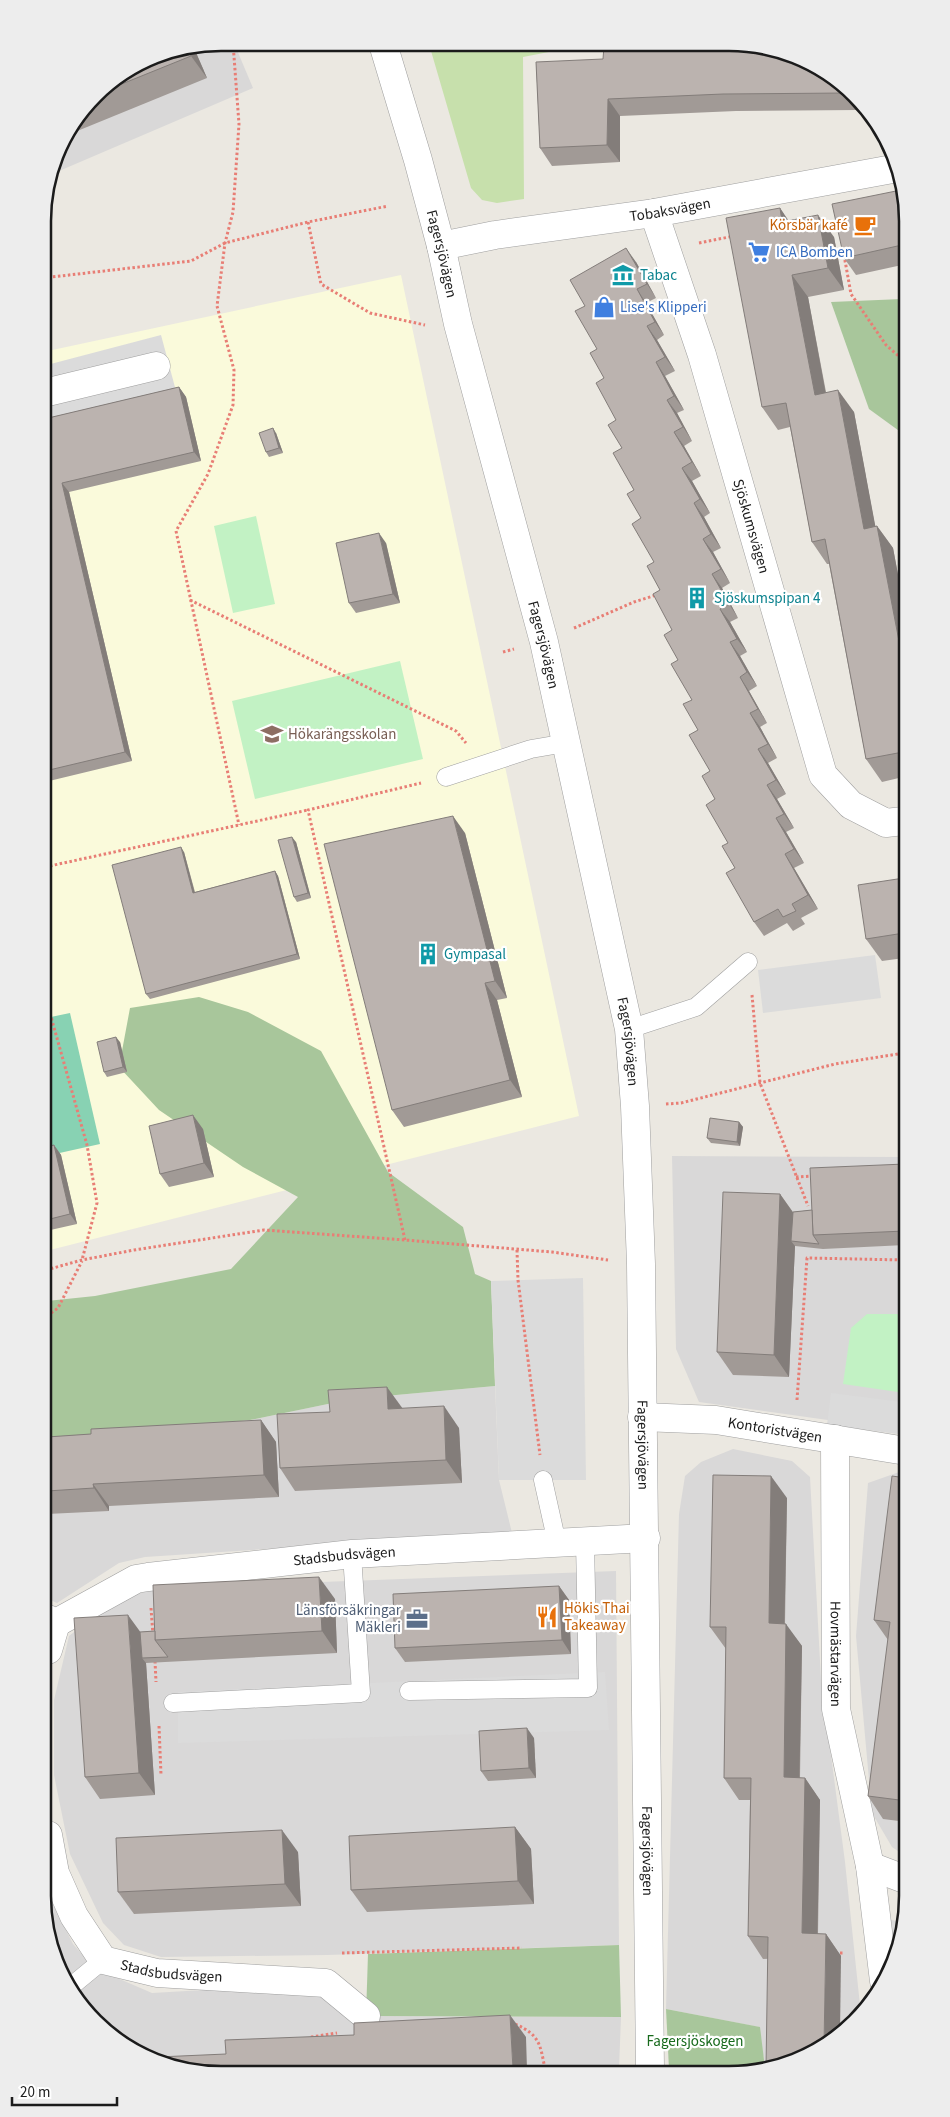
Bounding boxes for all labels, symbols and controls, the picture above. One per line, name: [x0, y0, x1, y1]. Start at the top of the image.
street label: Tobaksvägen: [628, 192, 712, 227]
street label: Fagersjövägen: [421, 207, 462, 300]
cafe icon: Körsbär kafé: [852, 212, 878, 238]
place label: Körsbär kafé: [770, 215, 848, 236]
supermarket icon: ICA Bomben: [746, 239, 772, 265]
place label: ICA Bomben: [776, 242, 853, 263]
museum icon: Tabac: [610, 262, 636, 288]
place label: Tabac: [640, 265, 677, 286]
shop icon: Lise's Klipperi: [591, 294, 617, 320]
place label: Lise's Klipperi: [620, 297, 707, 318]
street label: Sjöskumsvägen: [728, 476, 775, 576]
building icon: Sjöskumspipan 4: [684, 585, 710, 611]
place label: Sjöskumspipan 4: [714, 588, 821, 609]
street label: Fagersjövägen: [523, 598, 564, 691]
school or university icon: Hökarängsskolan: [259, 721, 285, 747]
place label: Hökarängsskolan: [288, 724, 396, 745]
building icon: Gympasal: [415, 941, 441, 967]
place label: Gympasal: [444, 944, 506, 965]
street label: Fagersjövägen: [612, 995, 644, 1087]
street label: Fagersjövägen: [632, 1400, 654, 1490]
street label: Kontoristvägen: [726, 1412, 824, 1448]
street label: Stadsbudsvägen: [292, 1541, 396, 1571]
place label: Hökis Thai Takeaway: [564, 1598, 630, 1636]
place label: Länsförsäkringar Mäkleri: [296, 1600, 402, 1638]
street label: Hovmästarvägen: [825, 1601, 846, 1707]
restaurant icon: Hökis Thai Takeaway: [534, 1604, 560, 1630]
office icon: Länsförsäkringar Mäkleri: [404, 1606, 430, 1632]
street label: Fagersjövägen: [637, 1806, 659, 1896]
street label: Stadsbudsvägen: [118, 1954, 223, 1987]
park label: Fagersjöskogen: [646, 2031, 744, 2052]
scale bar: [12, 2074, 118, 2106]
text: 20 m: [20, 2082, 50, 2103]

